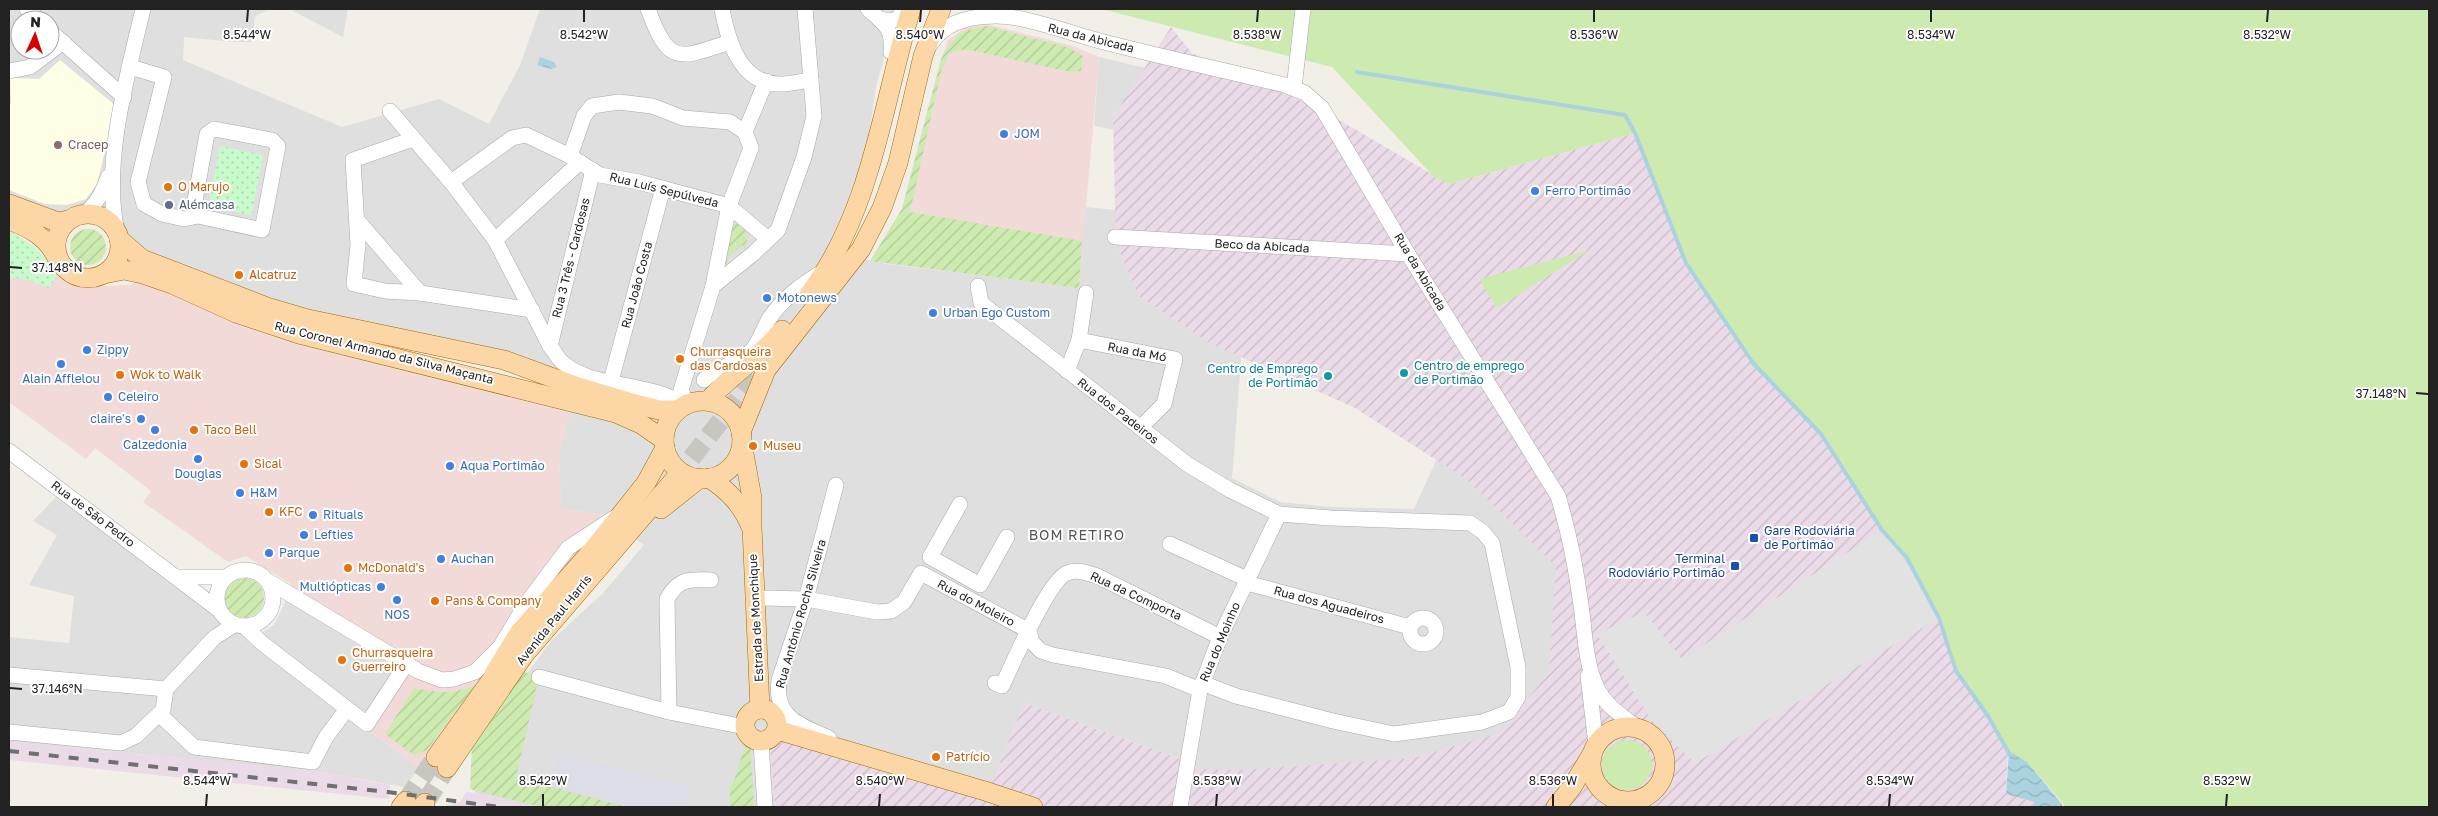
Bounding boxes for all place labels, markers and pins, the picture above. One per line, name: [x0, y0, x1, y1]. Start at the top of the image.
place label: JOM: [1014, 126, 1040, 141]
marker: JOM: [998, 128, 1010, 140]
place label: Cracep: [68, 137, 108, 152]
marker: Cracep: [52, 139, 64, 151]
place label: O Marujo: [178, 179, 229, 194]
marker: O Marujo: [162, 181, 174, 193]
place label: Ferro Portimão: [1545, 183, 1631, 198]
marker: Ferro Portimão: [1529, 185, 1541, 197]
place label: Alémcasa: [179, 197, 235, 212]
marker: Alémcasa: [163, 199, 175, 211]
place label: Alcatruz: [249, 267, 297, 282]
marker: Alcatruz: [233, 269, 245, 281]
place label: Motonews: [777, 290, 837, 305]
marker: Motonews: [761, 292, 773, 304]
place label: Urban Ego Custom: [943, 305, 1050, 320]
marker: Urban Ego Custom: [927, 307, 939, 319]
place label: Zippy: [97, 342, 129, 357]
marker: Zippy: [81, 344, 93, 356]
place label: Churrasqueira das Cardosas: [690, 344, 771, 373]
marker: Churrasqueira das Cardosas: [674, 353, 686, 365]
marker: Alain Afflelou: [55, 358, 67, 370]
place label: Centro de emprego de Portimão: [1414, 358, 1524, 387]
place label: Centro de Emprego de Portimão: [1207, 361, 1318, 390]
place label: Wok to Walk: [130, 367, 202, 382]
marker: Centro de emprego de Portimão: [1398, 367, 1410, 379]
marker: Wok to Walk: [114, 369, 126, 381]
marker: Centro de Emprego de Portimão: [1322, 370, 1334, 382]
place label: Alain Afflelou: [22, 371, 100, 386]
place label: Celeiro: [118, 389, 159, 404]
marker: Celeiro: [102, 391, 114, 403]
place label: claire's: [90, 411, 131, 426]
marker: claire's: [135, 413, 147, 425]
place label: Taco Bell: [204, 422, 257, 437]
marker: Calzedonia: [149, 424, 161, 436]
marker: Taco Bell: [188, 424, 200, 436]
place label: Calzedonia: [123, 437, 187, 452]
place label: Museu: [763, 438, 801, 453]
marker: Museu: [747, 440, 759, 452]
marker: Douglas: [192, 453, 204, 465]
place label: Sical: [254, 456, 282, 471]
marker: Sical: [238, 458, 250, 470]
place label: Aqua Portimão: [460, 458, 545, 473]
marker: Aqua Portimão: [444, 460, 456, 472]
place label: Douglas: [174, 466, 222, 481]
place label: H&M: [250, 485, 277, 500]
marker: H&M: [234, 487, 246, 499]
place label: KFC: [279, 504, 303, 519]
marker: KFC: [263, 506, 275, 518]
place label: Rituals: [323, 507, 363, 522]
marker: Rituals: [307, 509, 319, 521]
place label: Gare Rodoviária de Portimão: [1764, 523, 1855, 552]
place label: Lefties: [314, 527, 353, 542]
marker: Lefties: [298, 529, 310, 541]
marker: Gare Rodoviária de Portimão: [1748, 532, 1760, 544]
place label: Parque: [279, 545, 320, 560]
marker: Parque: [263, 547, 275, 559]
place label: Auchan: [451, 551, 494, 566]
place label: Terminal Rodoviário Portimão: [1608, 551, 1725, 580]
marker: Auchan: [435, 553, 447, 565]
place label: McDonald's: [358, 560, 425, 575]
marker: Terminal Rodoviário Portimão: [1729, 560, 1741, 572]
marker: McDonald's: [342, 562, 354, 574]
place label: Multiópticas: [300, 579, 371, 594]
marker: Multiópticas: [375, 581, 387, 593]
place label: Pans & Company: [445, 593, 542, 608]
marker: NOS: [391, 594, 403, 606]
marker: Pans & Company: [429, 595, 441, 607]
place label: NOS: [384, 607, 410, 622]
place label: Churrasqueira Guerreiro: [352, 645, 433, 674]
marker: Churrasqueira Guerreiro: [336, 654, 348, 666]
place label: Patrício: [946, 749, 990, 764]
marker: Patrício: [930, 751, 942, 763]

